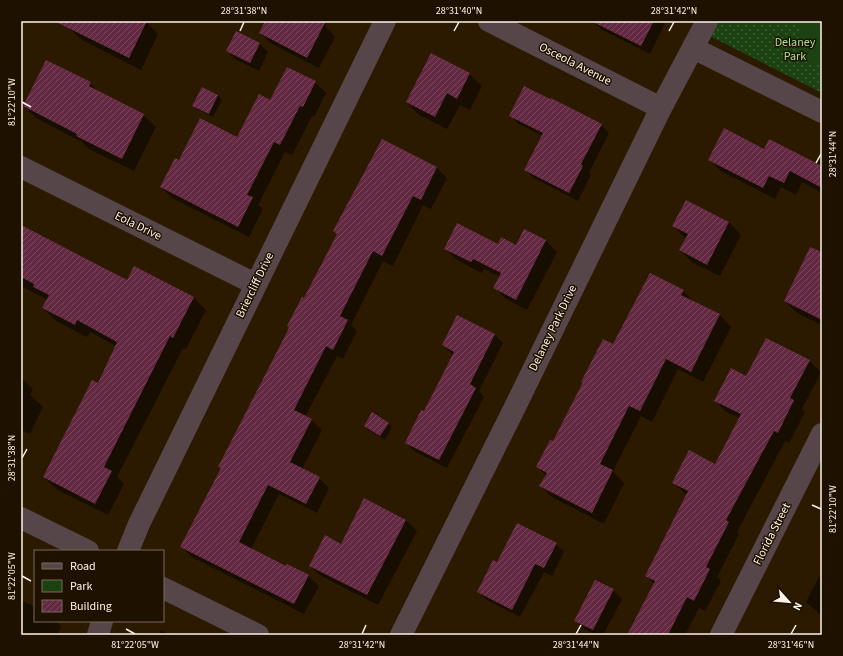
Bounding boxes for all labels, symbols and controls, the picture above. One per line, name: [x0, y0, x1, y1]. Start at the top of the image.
text: 28°31'38"N: [221, 4, 267, 18]
text: 28°31'40"N: [436, 4, 482, 18]
text: 28°31'42"N: [651, 4, 697, 18]
park label: Delaney Park: [775, 34, 816, 65]
street label: Osceola Avenue: [536, 38, 614, 90]
text: 81°22'10"W: [5, 78, 19, 126]
text: 28°31'44"N: [826, 131, 840, 177]
street label: Eola Drive: [112, 207, 164, 245]
street label: Briercliff Drive: [232, 249, 278, 321]
street label: Delaney Park Drive: [525, 282, 581, 374]
text: 28°31'38"N: [5, 435, 19, 481]
text: 81°22'10"W: [826, 485, 840, 533]
street label: Florida Street: [749, 500, 795, 568]
legend: [34, 550, 164, 622]
text: 81°22'05"W: [5, 552, 19, 600]
text: Road: [70, 558, 96, 575]
text: Park: [70, 578, 92, 595]
north arrow: [769, 582, 809, 622]
text: Building: [70, 598, 112, 615]
text: N: [789, 600, 806, 613]
text: 81°22'05"W: [111, 638, 159, 652]
text: 28°31'42"N: [339, 638, 385, 652]
text: 28°31'44"N: [553, 638, 599, 652]
text: 28°31'46"N: [768, 638, 814, 652]

